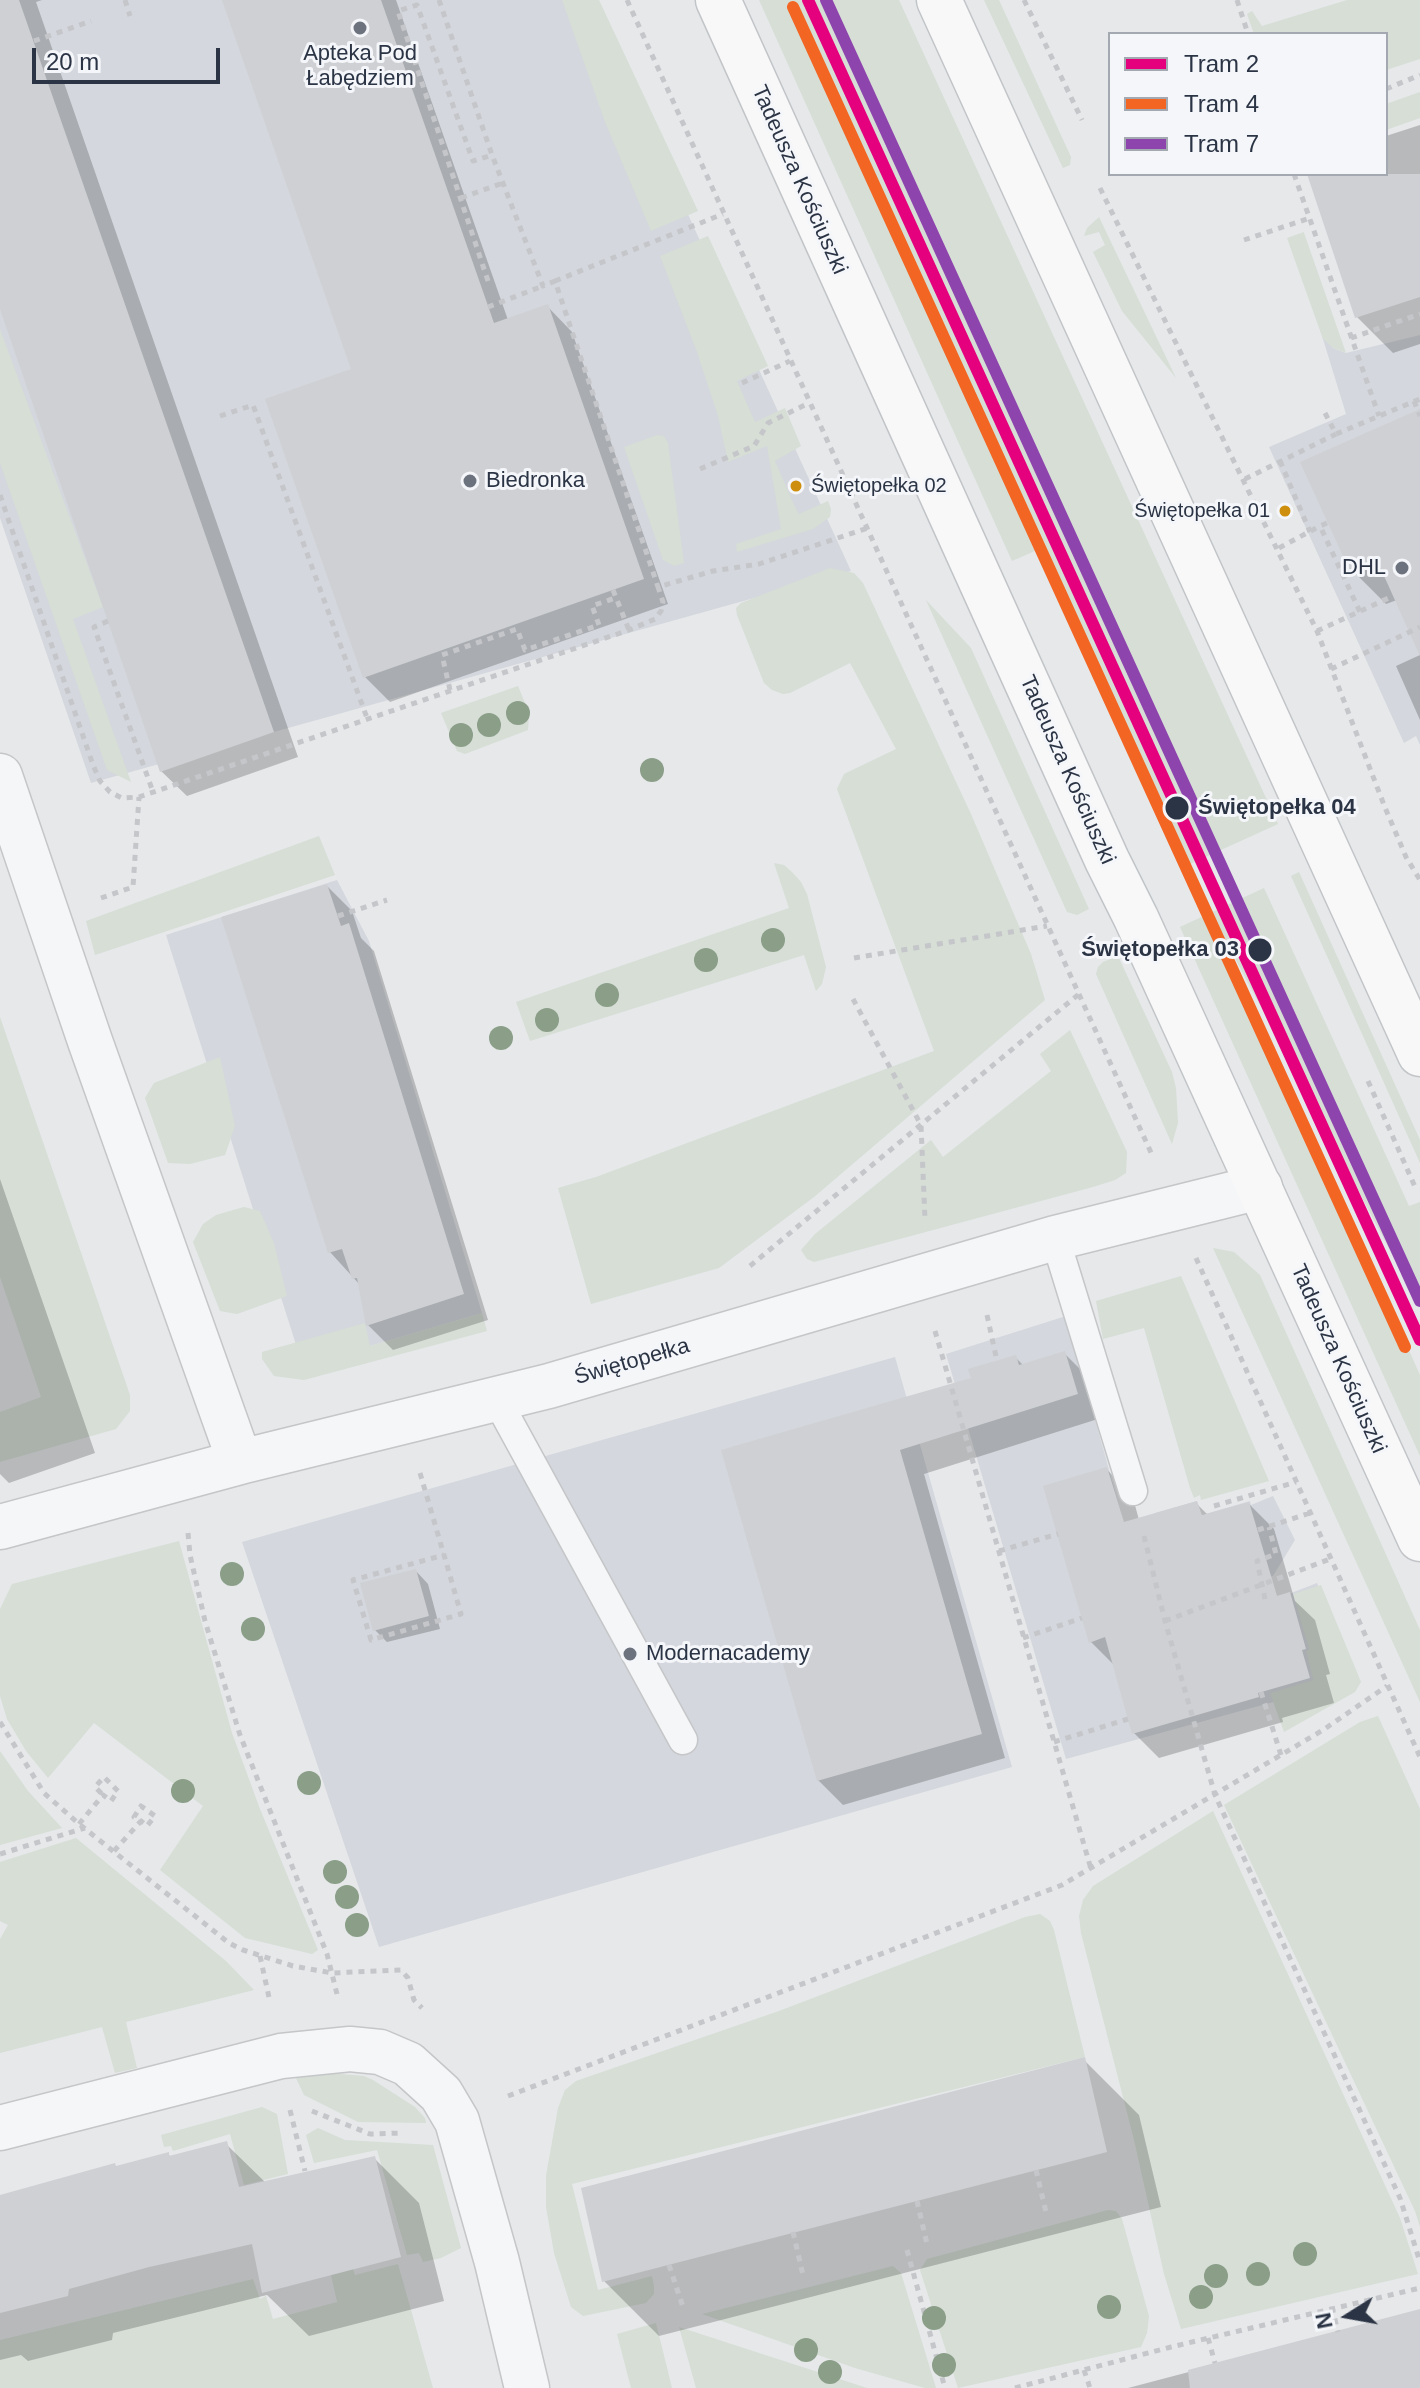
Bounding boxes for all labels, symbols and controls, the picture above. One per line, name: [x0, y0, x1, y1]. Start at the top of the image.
marker: Apteka Pod Łabędziem: [351, 19, 369, 37]
scale bar: [36, 32, 224, 82]
legend: [1108, 32, 1388, 176]
place label: Apteka Pod Łabędziem: [303, 41, 417, 92]
text: 20 m: [46, 48, 99, 75]
text: Tram 2: [1184, 50, 1259, 77]
street label: Tadeusza Kościuszki: [745, 81, 853, 279]
text: Tram 4: [1184, 90, 1259, 117]
text: Tram 7: [1184, 130, 1259, 157]
place label: Biedronka: [486, 468, 585, 494]
marker: Biedronka: [461, 472, 479, 490]
place label: Świętopełka 02: [811, 474, 947, 498]
marker: Świętopełka 02: [788, 478, 804, 494]
place label: Świętopełka 01: [1134, 499, 1270, 523]
marker: Świętopełka 01: [1277, 503, 1293, 519]
place label: DHL: [1342, 555, 1386, 581]
marker: DHL: [1393, 559, 1411, 577]
street label: Tadeusza Kościuszki: [1013, 671, 1121, 869]
marker: Świętopełka 04: [1163, 794, 1191, 822]
place label: Świętopełka 04: [1198, 795, 1356, 821]
marker: Świętopełka 03: [1246, 936, 1274, 964]
place label: Świętopełka 03: [1081, 937, 1239, 963]
street label: Tadeusza Kościuszki: [1284, 1260, 1392, 1458]
street label: Świętopełka: [571, 1333, 693, 1391]
place label: Modernacademy: [646, 1641, 810, 1667]
marker: Modernacademy: [621, 1645, 639, 1663]
north arrow: [1308, 2276, 1388, 2356]
text: N: [1310, 2310, 1338, 2331]

